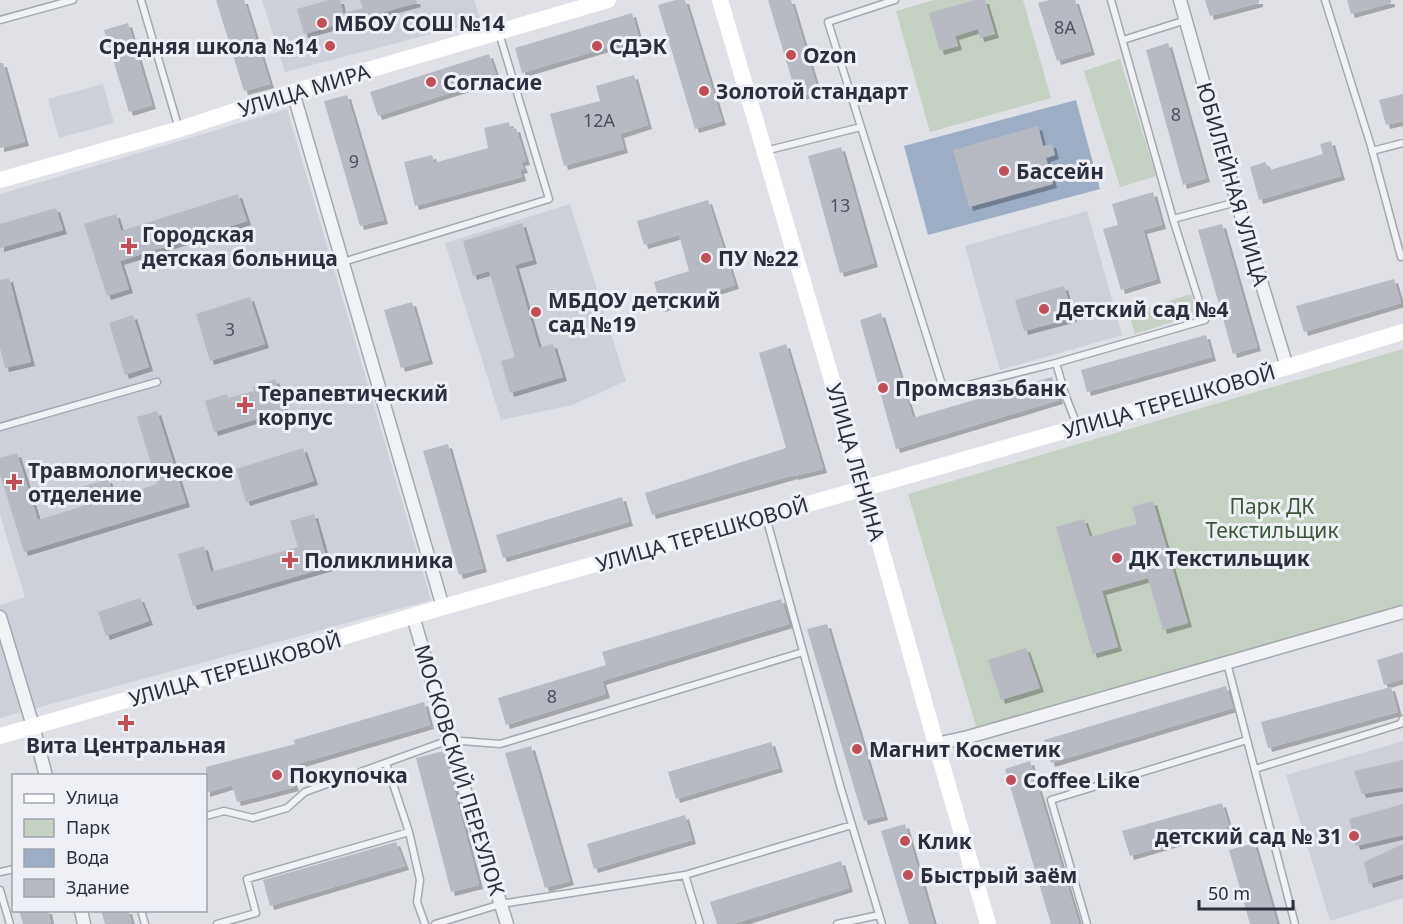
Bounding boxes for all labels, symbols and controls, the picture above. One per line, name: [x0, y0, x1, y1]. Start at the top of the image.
place label: МБОУ СОШ №14: [334, 9, 505, 37]
house number: 8А: [1054, 15, 1076, 39]
marker: МБОУ СОШ №14: [315, 16, 329, 30]
place label: Средняя школа №14: [99, 32, 318, 60]
place label: СДЭК: [609, 32, 668, 60]
marker: Средняя школа №14: [323, 39, 337, 53]
marker: СДЭК: [590, 39, 604, 53]
place label: Ozon: [803, 41, 857, 69]
marker: Ozon: [784, 48, 798, 62]
street label: УЛИЦА МИРА: [235, 57, 374, 123]
place label: Согласие: [443, 68, 542, 96]
marker: Согласие: [424, 75, 438, 89]
place label: Золотой стандарт: [716, 77, 908, 105]
street label: ЮБИЛЕЙНАЯ УЛИЦА: [1191, 79, 1276, 290]
marker: Золотой стандарт: [697, 84, 711, 98]
house number: 8: [1171, 102, 1181, 126]
house number: 12А: [583, 108, 616, 132]
house number: 9: [349, 149, 359, 173]
place label: Бассейн: [1016, 157, 1104, 185]
marker: Бассейн: [997, 164, 1011, 178]
house number: 13: [830, 193, 850, 217]
place label: Городская детская больница: [142, 220, 338, 272]
marker: Городская детская больница: [120, 237, 138, 255]
place label: ПУ №22: [718, 244, 799, 272]
marker: ПУ №22: [699, 251, 713, 265]
place label: МБДОУ детский сад №19: [548, 286, 720, 338]
place label: Детский сад №4: [1056, 295, 1228, 323]
marker: Детский сад №4: [1037, 302, 1051, 316]
marker: МБДОУ детский сад №19: [529, 305, 543, 319]
house number: 3: [225, 317, 235, 341]
street label: УЛИЦА ТЕРЕШКОВОЙ: [1060, 357, 1278, 445]
place label: Промсвязьбанк: [895, 374, 1067, 402]
place label: Терапевтический корпус: [258, 379, 448, 431]
street label: УЛИЦА ЛЕНИНА: [820, 380, 892, 545]
marker: Промсвязьбанк: [876, 381, 890, 395]
marker: Терапевтический корпус: [236, 396, 254, 414]
place label: Травмологическое отделение: [28, 456, 233, 508]
marker: Травмологическое отделение: [5, 473, 23, 491]
street label: УЛИЦА ТЕРЕШКОВОЙ: [593, 490, 811, 578]
park label: Парк ДК Текстильщик: [1205, 492, 1339, 544]
place label: ДК Текстильщик: [1129, 544, 1310, 572]
place label: Поликлиника: [304, 546, 453, 574]
marker: Поликлиника: [281, 551, 299, 569]
marker: ДК Текстильщик: [1110, 551, 1124, 565]
street label: УЛИЦА ТЕРЕШКОВОЙ: [126, 625, 344, 713]
street label: МОСКОВСКИЙ ПЕРЕУЛОК: [408, 641, 512, 899]
house number: 8: [547, 684, 557, 708]
marker: Вита Центральная: [119, 716, 133, 730]
place label: Вита Центральная: [26, 731, 226, 759]
place label: Магнит Косметик: [869, 735, 1061, 763]
marker: Магнит Косметик: [850, 742, 864, 756]
place label: Покупочка: [289, 761, 408, 789]
place label: Coffee Like: [1023, 766, 1140, 794]
marker: Покупочка: [270, 768, 284, 782]
marker: Coffee Like: [1004, 773, 1018, 787]
legend: [12, 774, 207, 912]
text: Улица: [66, 785, 119, 809]
text: Парк: [66, 815, 110, 839]
place label: детский сад № 31: [1155, 822, 1342, 850]
place label: Клик: [917, 827, 972, 855]
marker: детский сад № 31: [1347, 829, 1361, 843]
marker: Клик: [898, 834, 912, 848]
text: Вода: [66, 845, 109, 869]
place label: Быстрый заём: [920, 861, 1077, 889]
marker: Быстрый заём: [901, 868, 915, 882]
scale bar: [1199, 873, 1294, 911]
text: Здание: [66, 875, 130, 899]
text: 50 m: [1208, 881, 1250, 905]

